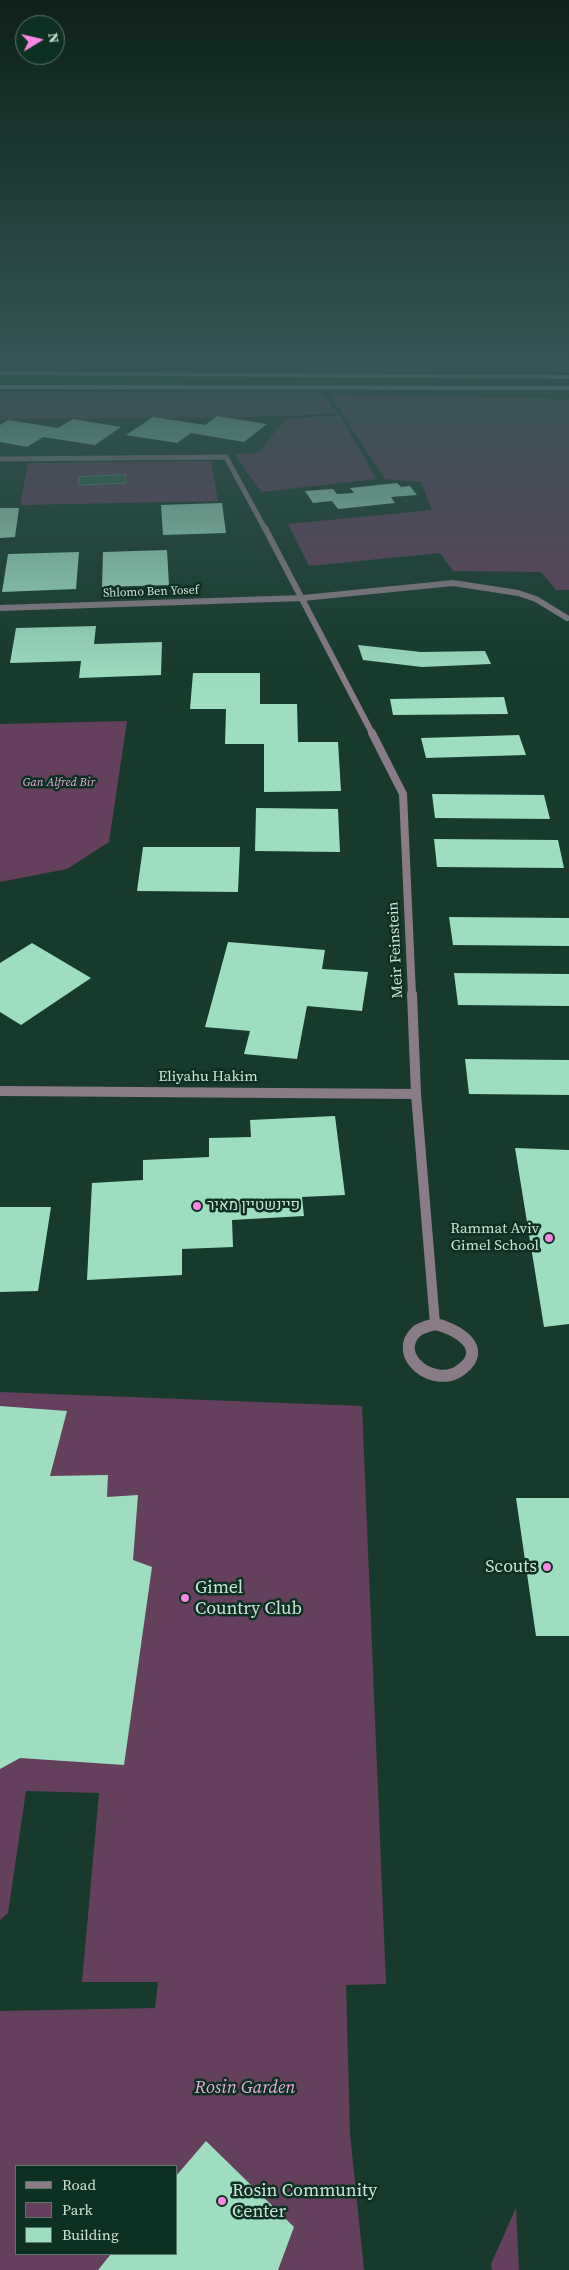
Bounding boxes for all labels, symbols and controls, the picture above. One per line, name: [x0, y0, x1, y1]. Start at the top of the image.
north arrow: [15, 15, 65, 65]
text: N: [43, 31, 65, 44]
street label: Shlomo Ben Yosef: [103, 583, 199, 601]
park label: Gan Alfred Bir: [23, 776, 95, 790]
street label: Meir Feinstein: [384, 901, 408, 999]
street label: Eliyahu Hakim: [158, 1068, 258, 1086]
place label: פיינשטיין מאיר: [207, 1197, 300, 1215]
marker: פיינשטיין מאיר: [191, 1200, 203, 1212]
place label: Rammat Aviv Gimel School: [450, 1220, 539, 1255]
marker: Rammat Aviv Gimel School: [543, 1232, 555, 1244]
place label: Scouts: [485, 1556, 537, 1578]
marker: Scouts: [541, 1561, 553, 1573]
place label: Gimel Country Club: [195, 1577, 302, 1620]
marker: Gimel Country Club: [179, 1592, 191, 1604]
park label: Rosin Garden: [195, 2077, 295, 2099]
legend: [15, 2165, 178, 2255]
text: Road: [62, 2174, 96, 2195]
place label: Rosin Community Center: [232, 2180, 377, 2222]
marker: Rosin Community Center: [216, 2195, 228, 2207]
text: Park: [62, 2199, 93, 2220]
text: Building: [62, 2224, 119, 2245]

